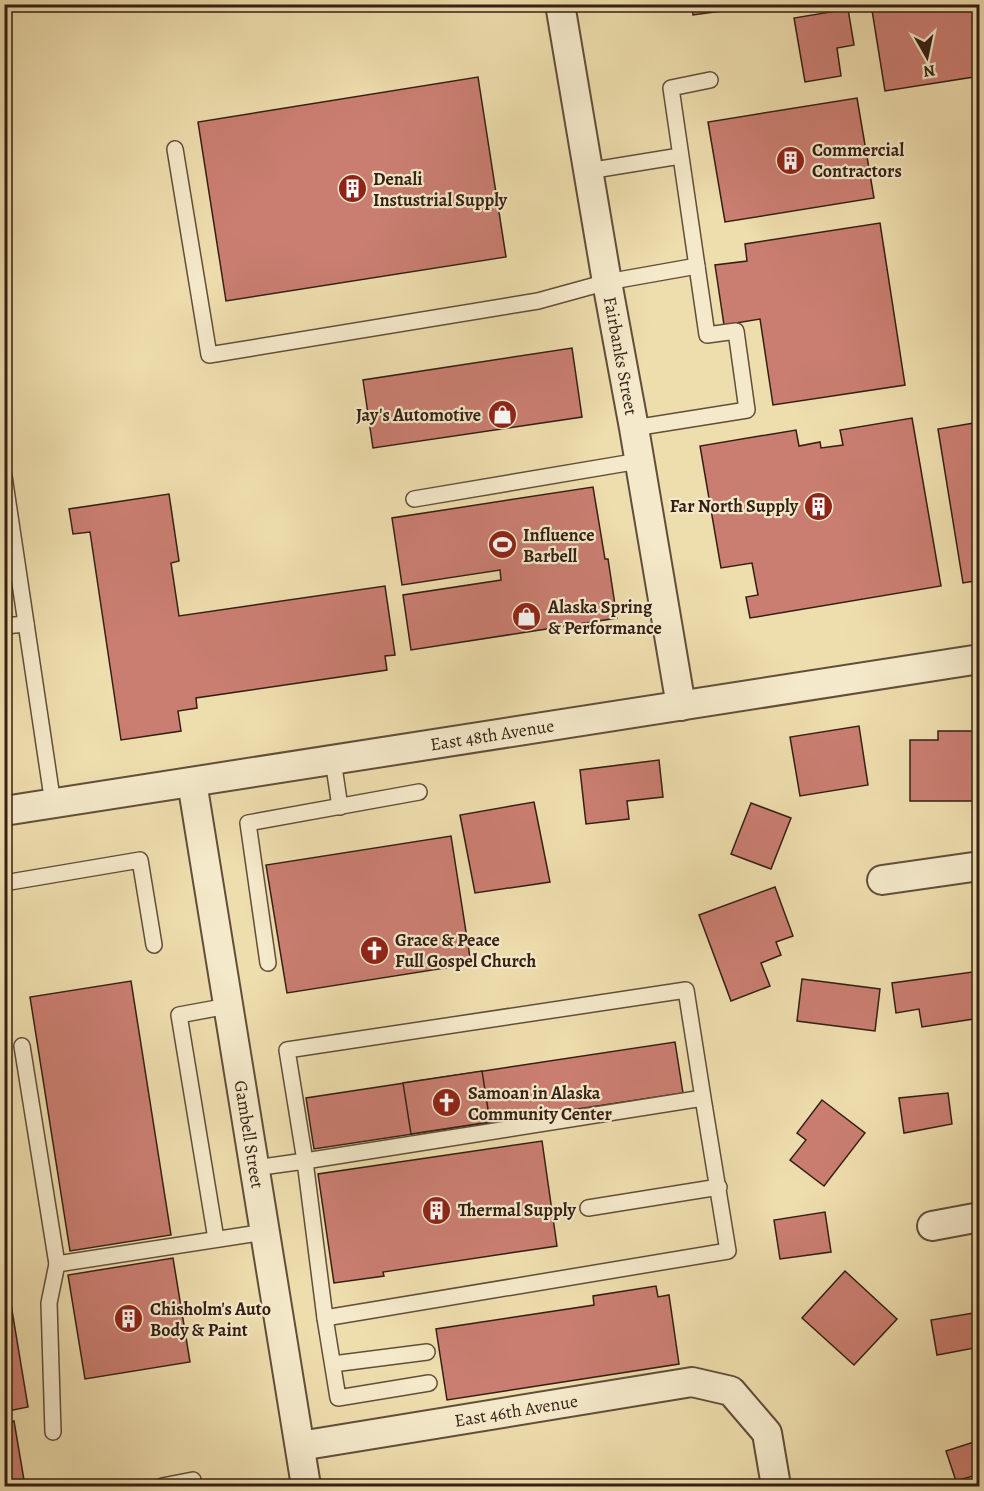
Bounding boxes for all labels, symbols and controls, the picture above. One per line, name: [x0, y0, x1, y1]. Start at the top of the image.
north arrow: [897, 27, 957, 87]
text: N: [921, 59, 937, 83]
place label: Commercial Contractors: [812, 138, 905, 183]
building icon: Commercial Contractors: [775, 144, 807, 176]
place label: Denali Instustrial Supply: [373, 167, 508, 212]
building icon: Denali Instustrial Supply: [336, 173, 368, 205]
street label: Fairbanks Street: [598, 294, 643, 417]
shop icon: Jay's Automotive: [486, 399, 518, 431]
place label: Jay's Automotive: [356, 403, 481, 427]
building icon: Far North Supply: [803, 490, 835, 522]
place label: Far North Supply: [670, 494, 799, 518]
place label: Influence Barbell: [523, 523, 595, 568]
sports icon: Influence Barbell: [486, 529, 518, 561]
place label: Alaska Spring & Performance: [547, 595, 662, 640]
shop icon: Alaska Spring & Performance: [511, 601, 543, 633]
street label: East 48th Avenue: [428, 713, 556, 756]
place label: Grace & Peace Full Gospel Church: [395, 928, 536, 973]
church icon: Grace & Peace Full Gospel Church: [358, 934, 390, 966]
street label: Gambell Street: [228, 1079, 270, 1190]
place label: Samoan in Alaska Community Center: [468, 1081, 612, 1126]
church icon: Samoan in Alaska Community Center: [431, 1087, 463, 1119]
building icon: Thermal Supply: [421, 1194, 453, 1226]
place label: Thermal Supply: [458, 1198, 576, 1222]
place label: Chisholm's Auto Body & Paint: [150, 1297, 271, 1342]
building icon: Chisholm's Auto Body & Paint: [113, 1303, 145, 1335]
street label: East 46th Avenue: [453, 1389, 580, 1433]

